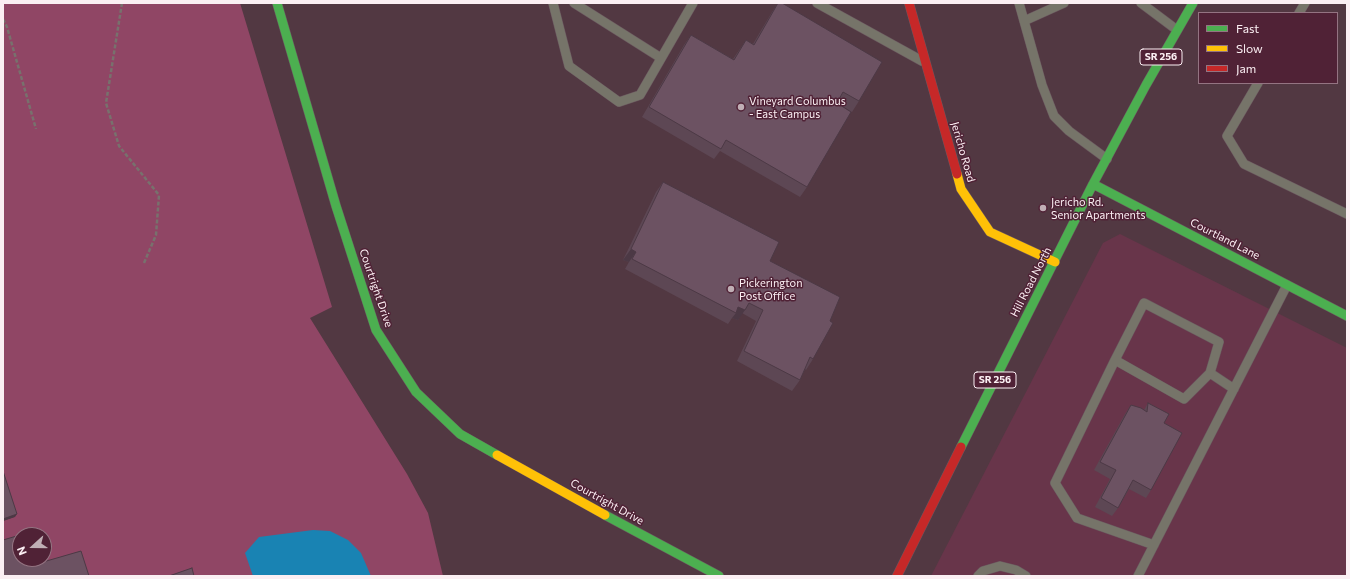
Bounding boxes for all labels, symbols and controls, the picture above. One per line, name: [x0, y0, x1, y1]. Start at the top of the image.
legend: [1198, 12, 1338, 84]
text: Fast: [1236, 21, 1259, 35]
text: Slow: [1236, 41, 1263, 55]
road number: SR 256: [1140, 49, 1182, 65]
text: Jam: [1236, 61, 1256, 75]
place label: Vineyard Columbus - East Campus: [749, 94, 846, 120]
marker: Vineyard Columbus - East Campus: [736, 102, 746, 112]
street label: Jericho Road: [948, 120, 978, 184]
place label: Jericho Rd. Senior Apartments: [1051, 195, 1145, 221]
marker: Jericho Rd. Senior Apartments: [1038, 203, 1048, 213]
street label: Courtland Lane: [1188, 216, 1262, 262]
street label: Hill Road North: [1008, 245, 1054, 319]
street label: Courtright Drive: [356, 247, 396, 329]
place label: Pickerington Post Office: [739, 276, 802, 302]
marker: Pickerington Post Office: [726, 284, 736, 294]
road number: SR 256: [974, 372, 1016, 388]
street label: Courtright Drive: [568, 476, 646, 528]
north arrow: [12, 527, 52, 567]
text: N: [14, 545, 29, 557]

